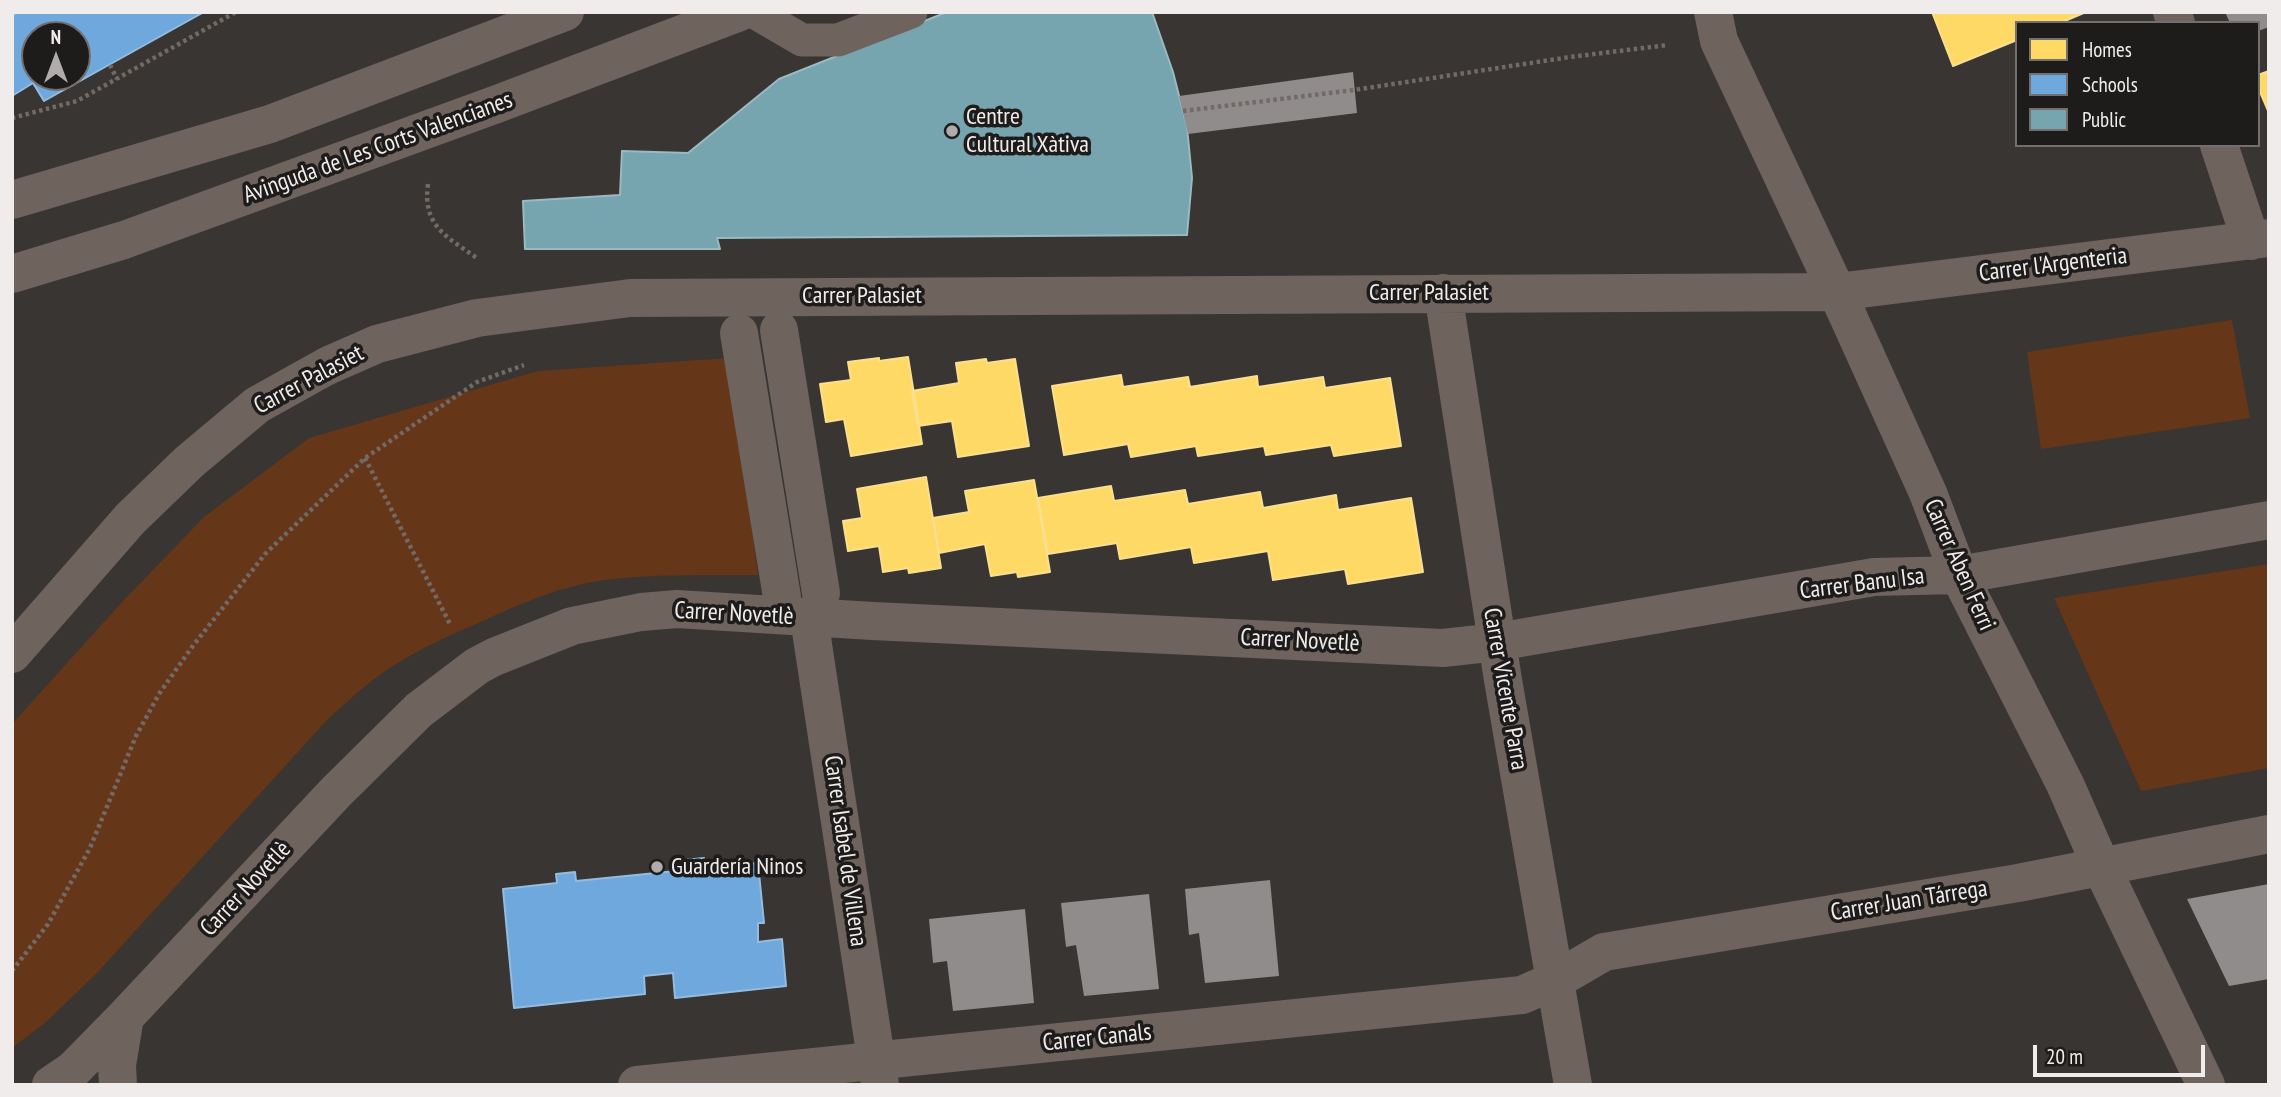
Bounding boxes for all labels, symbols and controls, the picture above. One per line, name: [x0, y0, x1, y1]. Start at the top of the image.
north arrow: [21, 21, 91, 91]
legend: [2015, 21, 2260, 147]
text: N: [51, 25, 61, 49]
text: Homes: [2082, 36, 2132, 63]
text: Schools: [2082, 71, 2138, 98]
street label: Avinguda de Les Corts Valencianes: [240, 86, 516, 210]
place label: Centre Cultural Xàtiva: [966, 103, 1089, 159]
text: Public: [2082, 106, 2126, 133]
marker: Centre Cultural Xàtiva: [944, 123, 960, 139]
street label: Carrer l'Argenteria: [1977, 242, 2129, 288]
street label: Carrer Palasiet: [1369, 279, 1489, 307]
street label: Carrer Palasiet: [802, 282, 922, 310]
street label: Carrer Palasiet: [249, 339, 369, 421]
street label: Carrer Aben Ferri: [1917, 495, 2001, 635]
street label: Carrer Banu Isa: [1798, 562, 1926, 606]
street label: Carrer Novetlè: [674, 596, 794, 632]
street label: Carrer Vicente Parra: [1477, 606, 1533, 772]
street label: Carrer Novetlè: [1240, 623, 1360, 659]
street label: Carrer Isabel de Villena: [817, 754, 873, 948]
street label: Carrer Novetlè: [195, 836, 297, 942]
place label: Guardería Ninos: [671, 853, 803, 881]
marker: Guardería Ninos: [649, 859, 665, 875]
street label: Carrer Juan Tárrega: [1829, 874, 1989, 928]
street label: Carrer Canals: [1041, 1018, 1153, 1058]
scale bar: [2036, 1030, 2208, 1074]
text: 20 m: [2046, 1043, 2083, 1070]

